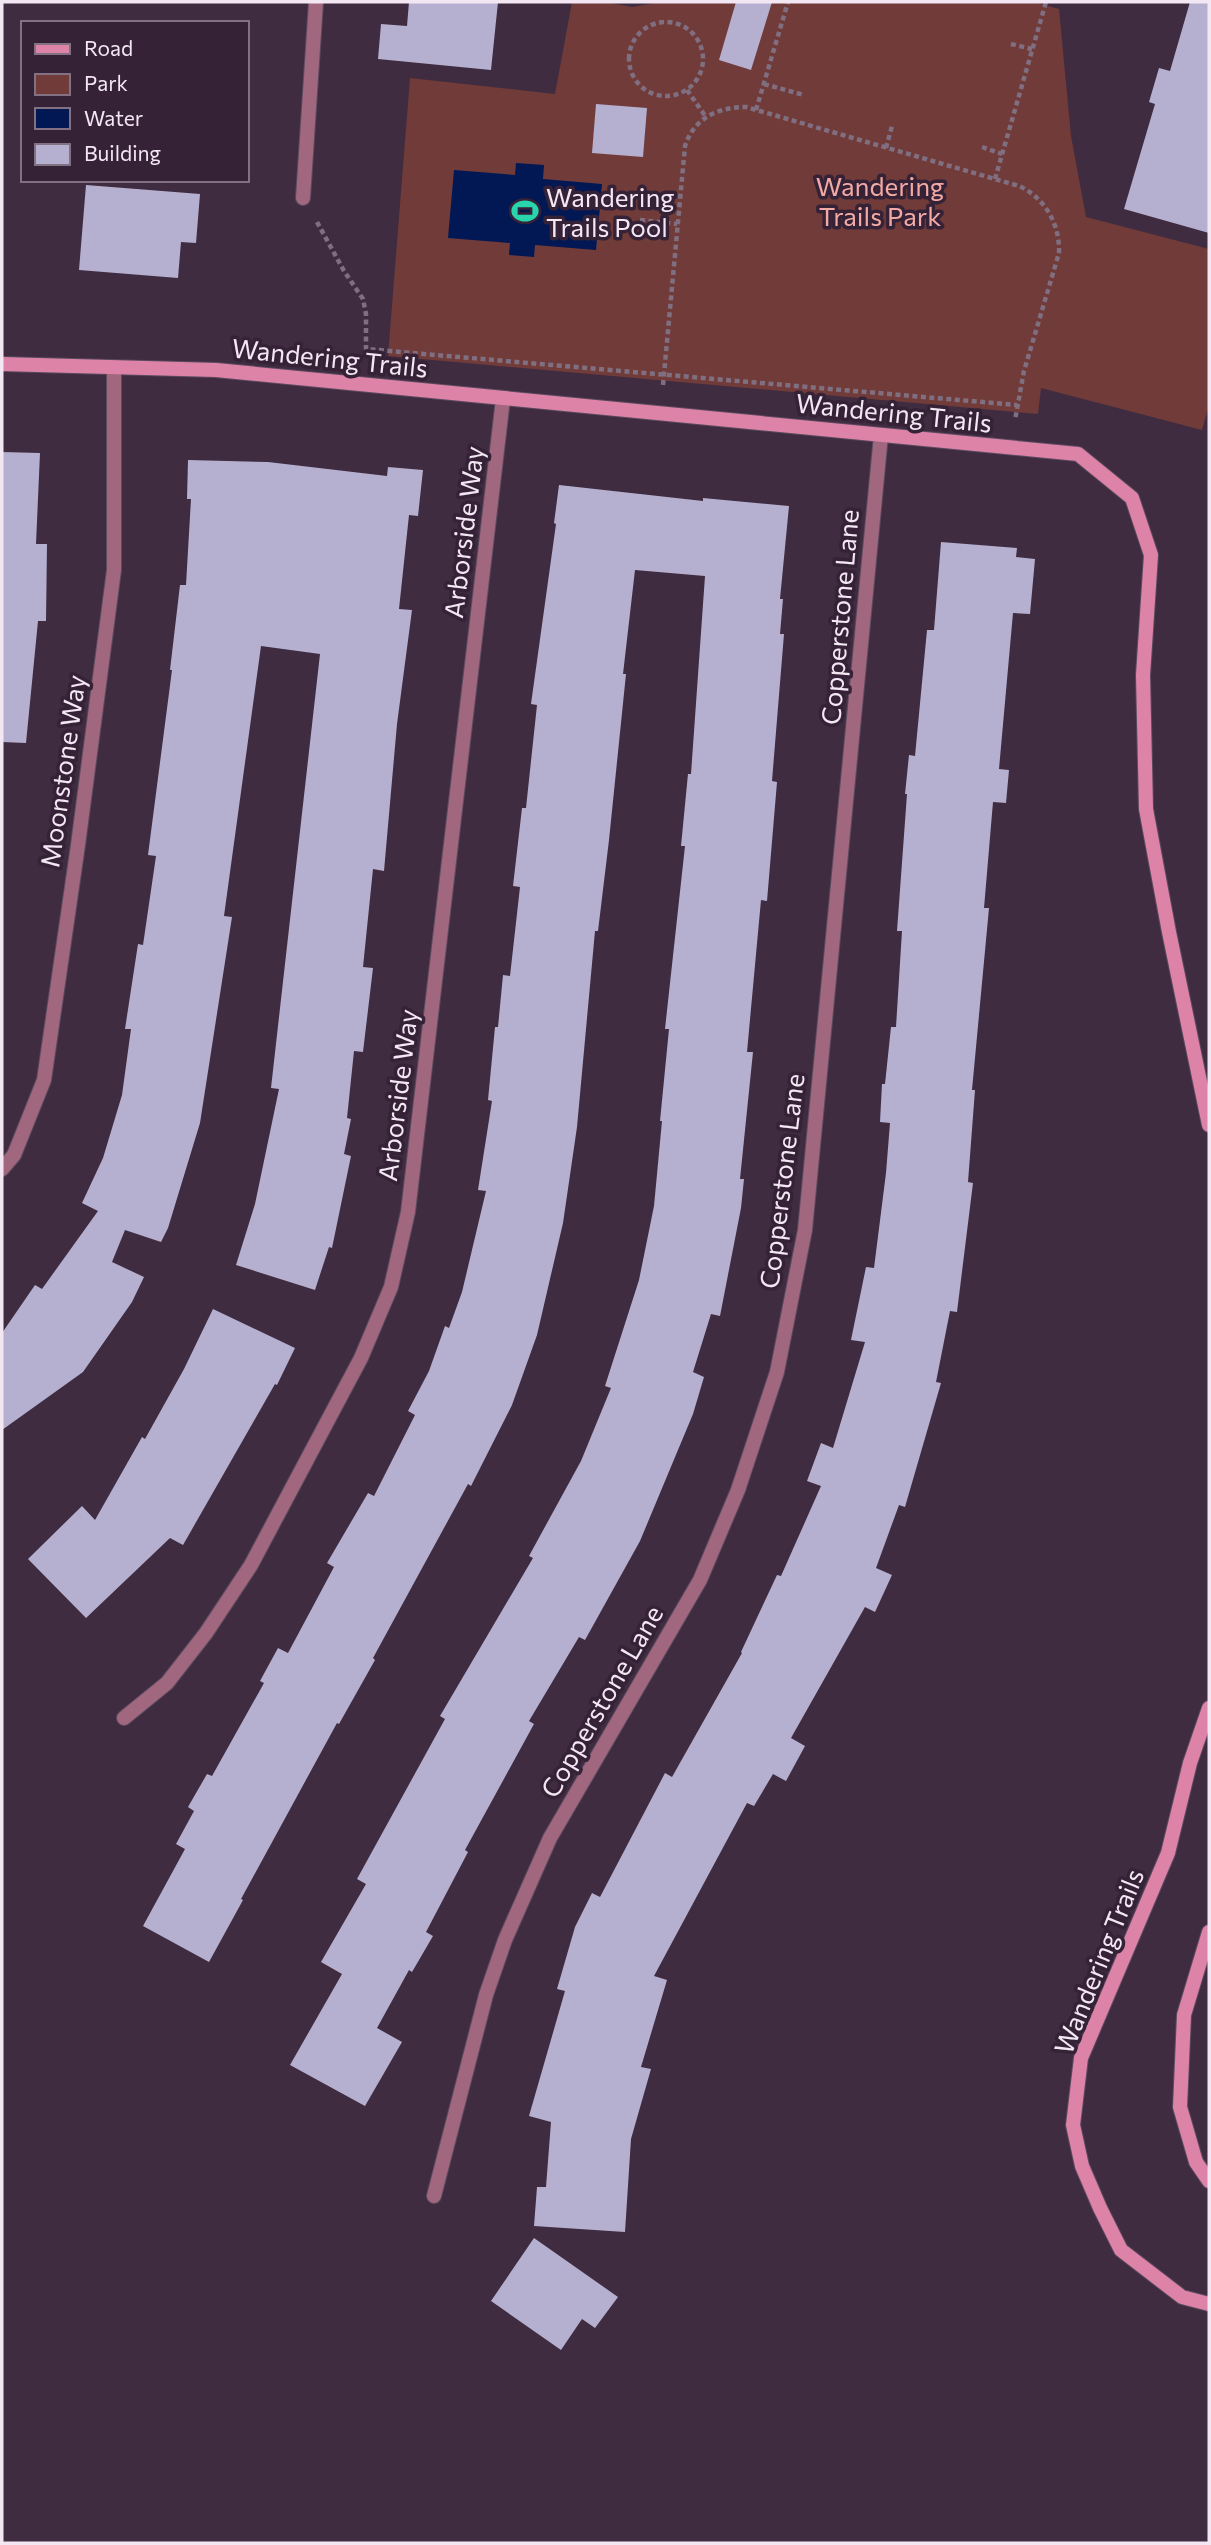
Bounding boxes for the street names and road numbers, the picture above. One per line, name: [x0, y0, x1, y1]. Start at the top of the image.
street label: Wandering Trails: [231, 331, 429, 383]
street label: Wandering Trails: [795, 386, 993, 438]
street label: Arborside Way: [437, 444, 489, 620]
street label: Copperstone Lane: [814, 508, 864, 726]
street label: Moonstone Way: [33, 673, 91, 869]
street label: Arborside Way: [371, 1007, 423, 1183]
street label: Copperstone Lane: [752, 1072, 810, 1290]
street label: Copperstone Lane: [534, 1600, 668, 1802]
street label: Wandering Trails: [1047, 1864, 1149, 2058]

